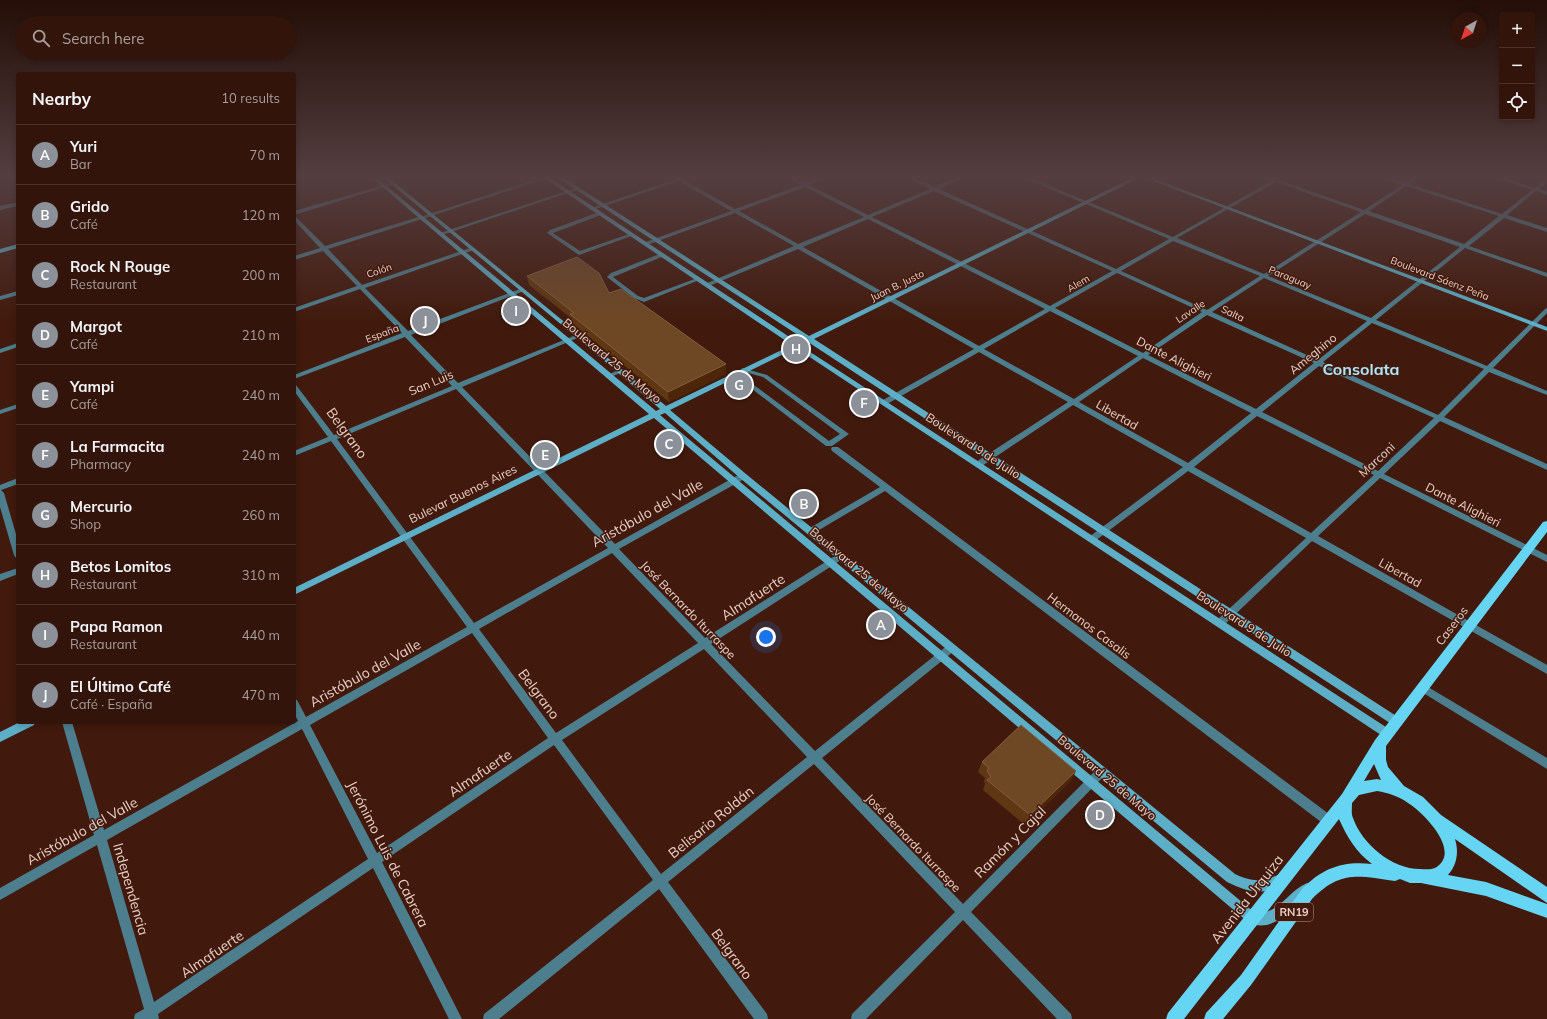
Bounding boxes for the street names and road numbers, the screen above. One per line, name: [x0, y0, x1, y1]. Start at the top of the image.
street label: Boulevard Sáenz Peña: [1389, 254, 1491, 303]
street label: Colón: [365, 260, 394, 281]
street label: Paraguay: [1267, 263, 1314, 292]
street label: Juan B. Justo: [868, 267, 927, 304]
street label: Alem: [1065, 272, 1092, 295]
street label: Lavalle: [1173, 297, 1208, 326]
street label: Salta: [1219, 302, 1246, 324]
street label: Boulevard 25 de Mayo: [560, 315, 665, 406]
street label: España: [364, 321, 401, 346]
street label: Ameghino: [1286, 330, 1340, 377]
street label: Dante Alighieri: [1134, 333, 1214, 384]
street label: San Luis: [406, 366, 455, 399]
street label: Libertad: [1093, 396, 1141, 433]
street label: Belgrano: [323, 404, 371, 462]
street label: Boulevard 9 de Julio: [923, 409, 1024, 482]
street label: Marconi: [1355, 439, 1398, 480]
street label: Bulevar Buenos Aires: [406, 461, 519, 526]
street label: Aristóbulo del Valle: [588, 475, 706, 551]
street label: Dante Alighieri: [1423, 479, 1503, 530]
street label: Boulevard 25 de Mayo: [807, 524, 912, 615]
street label: Libertad: [1376, 555, 1424, 590]
street label: José Bernardo Iturraspe: [637, 557, 739, 662]
street label: Almafuerte: [718, 570, 788, 624]
street label: Boulevard 9 de Julio: [1194, 587, 1295, 660]
street label: Hermanos Casalis: [1045, 589, 1134, 662]
street label: Caseros: [1432, 603, 1471, 648]
street label: Aristóbulo del Valle: [306, 635, 424, 711]
street label: Belgrano: [514, 665, 564, 723]
street label: Boulevard 25 de Mayo: [1055, 732, 1160, 823]
street label: Almafuerte: [445, 745, 515, 801]
street label: Jerónimo Luis de Cabrera: [343, 778, 433, 930]
street label: Belisario Roldán: [665, 782, 757, 862]
street label: José Bernardo Iturraspe: [862, 790, 964, 895]
street label: Aristóbulo del Valle: [23, 793, 141, 869]
street label: Ramón y Cajal: [970, 802, 1050, 882]
street label: Independencia: [109, 841, 153, 937]
street label: Avenida Urquiza: [1207, 851, 1287, 947]
road number: RN19: [1275, 903, 1313, 921]
street label: Belgrano: [708, 925, 756, 983]
street label: Almafuerte: [177, 926, 247, 982]

